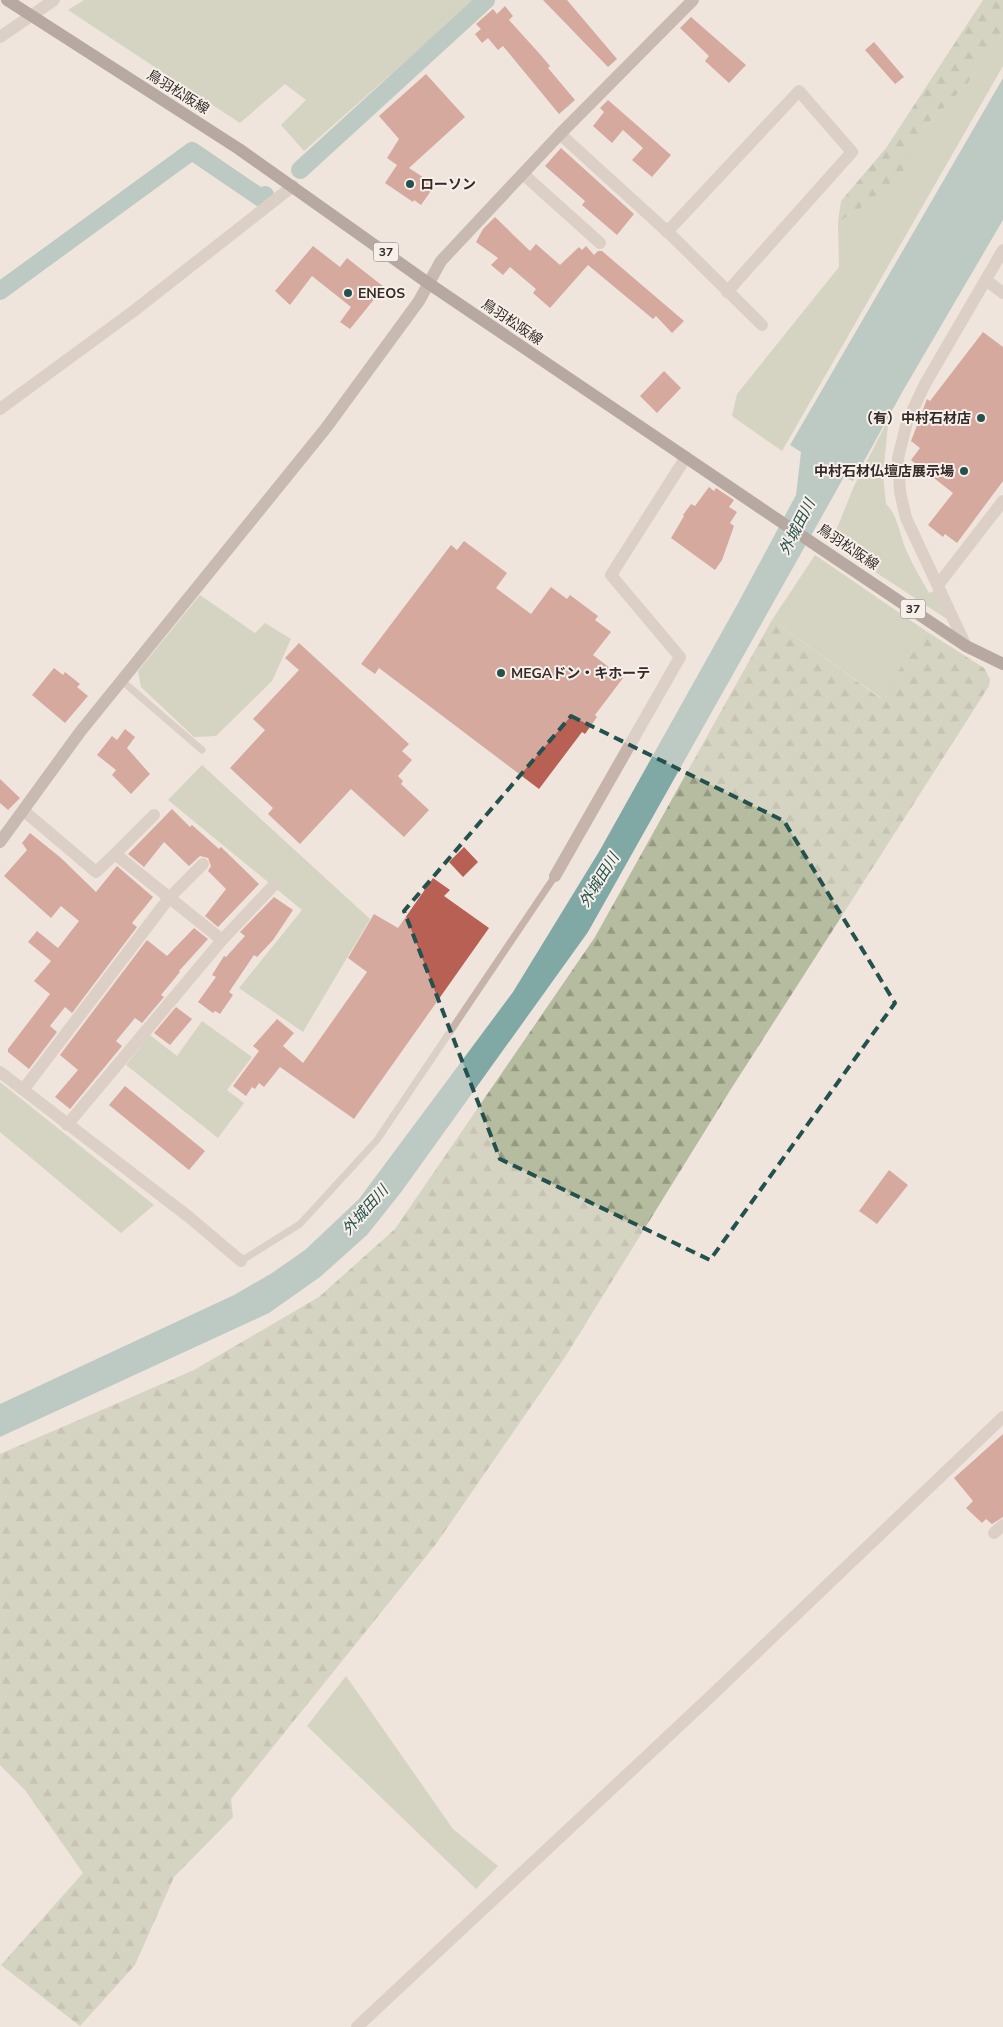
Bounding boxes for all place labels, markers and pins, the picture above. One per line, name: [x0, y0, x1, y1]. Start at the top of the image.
place label: ローソン: [420, 175, 476, 194]
marker: ローソン: [404, 178, 416, 190]
place label: ENEOS: [358, 284, 405, 303]
marker: ENEOS: [342, 287, 354, 299]
place label: （有）中村石材店: [859, 409, 971, 428]
marker: （有）中村石材店: [975, 412, 987, 424]
place label: 中村石材仏壇店展示場: [814, 462, 954, 481]
marker: 中村石材仏壇店展示場: [958, 465, 970, 477]
place label: MEGAドン・キホーテ: [511, 664, 650, 683]
marker: MEGAドン・キホーテ: [495, 667, 507, 679]

